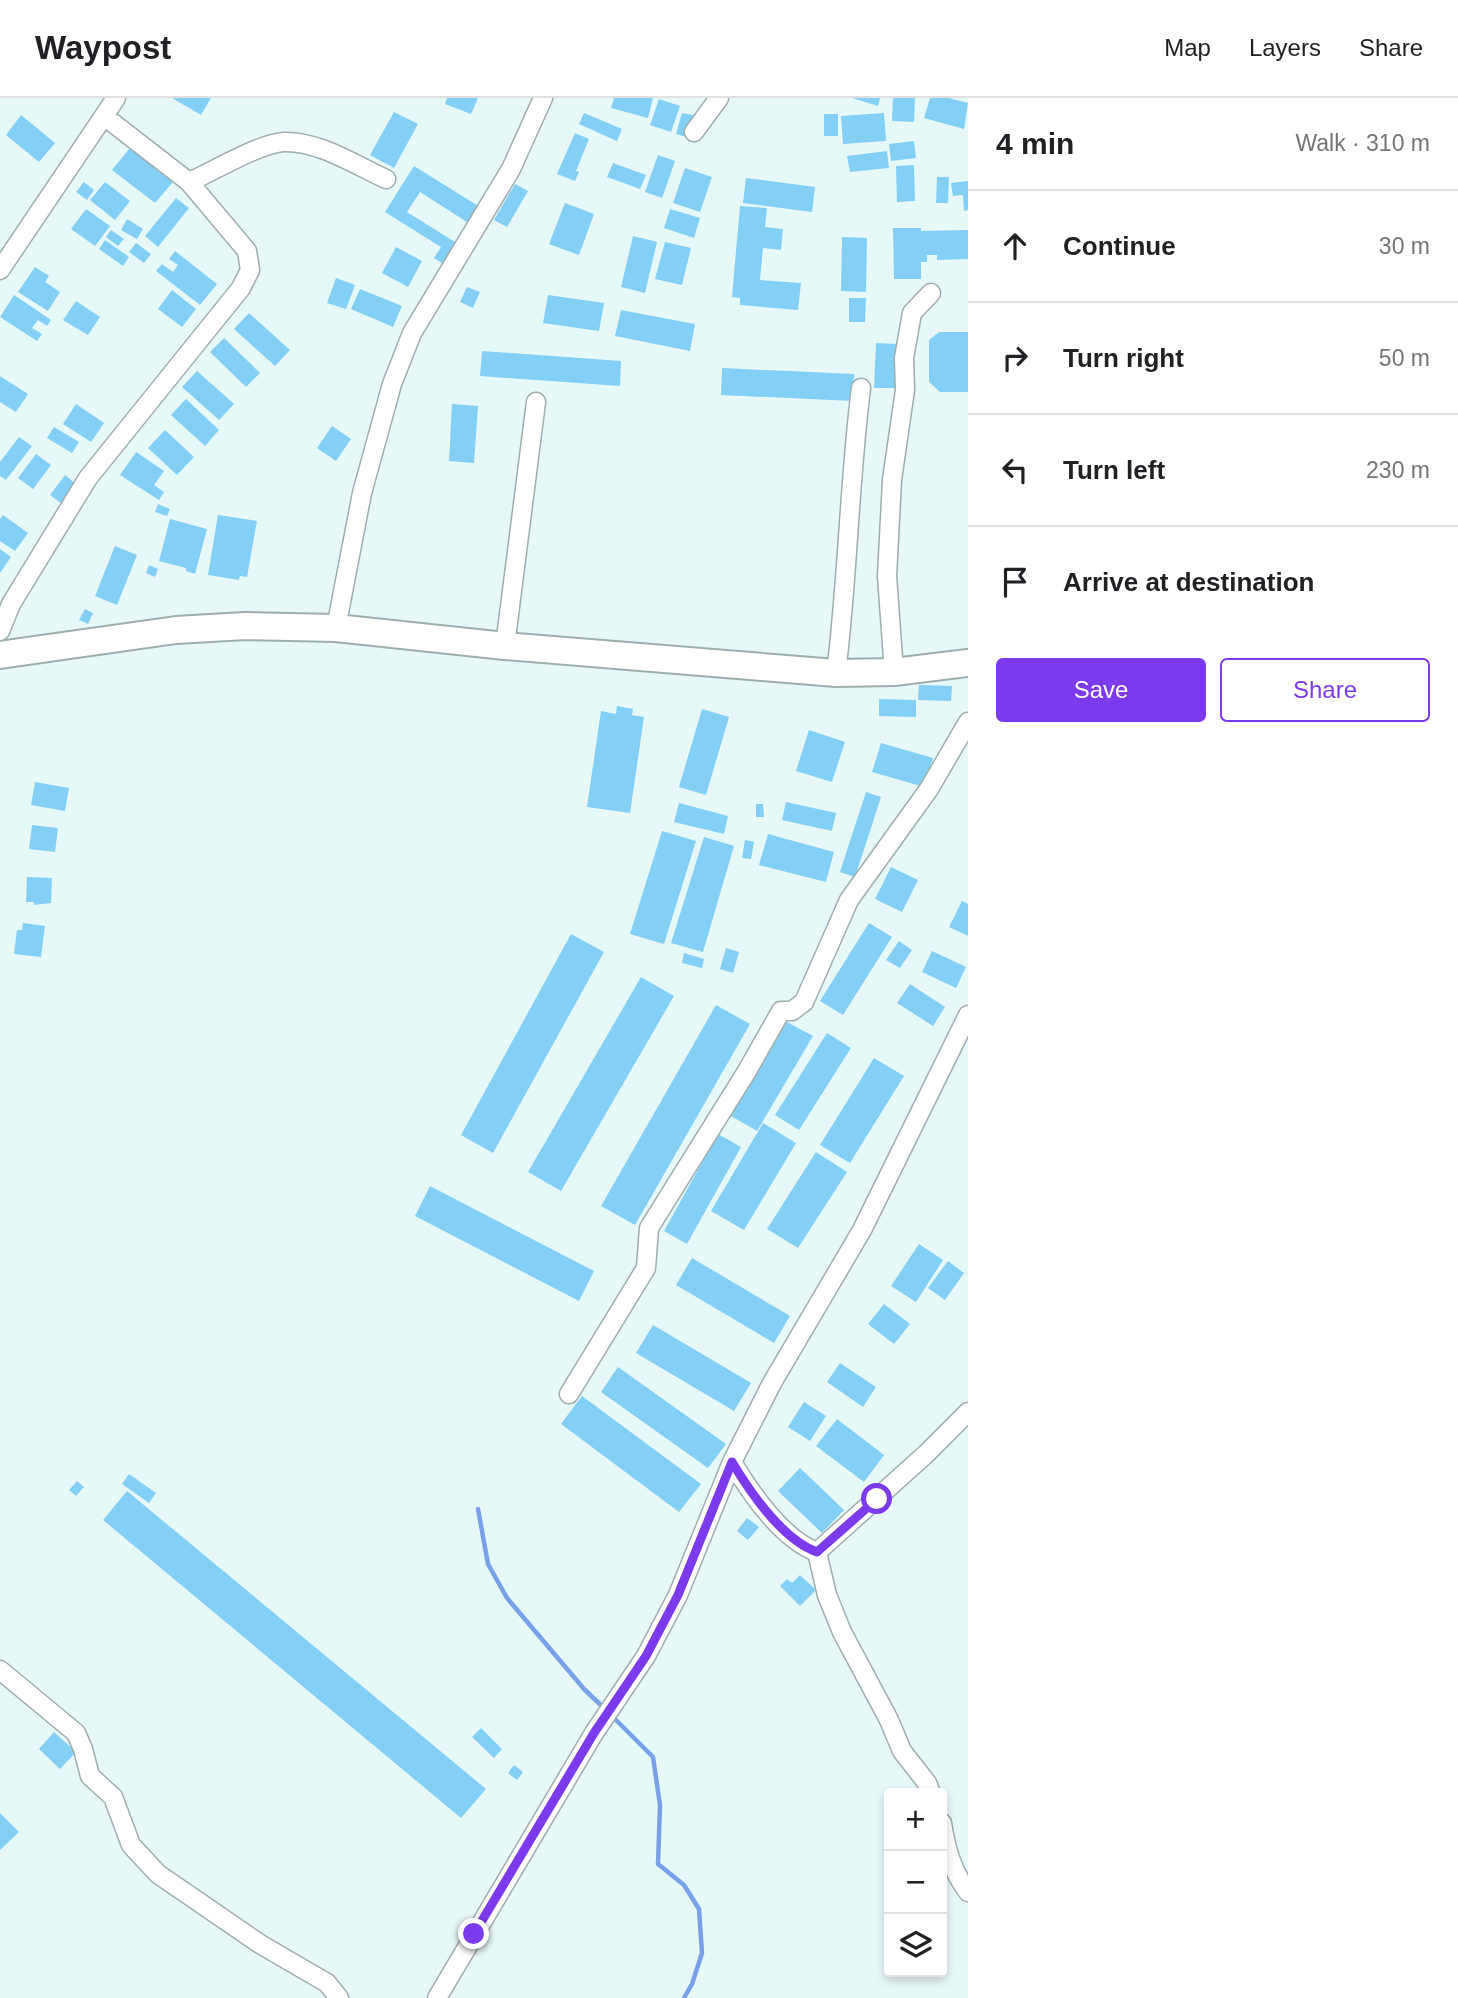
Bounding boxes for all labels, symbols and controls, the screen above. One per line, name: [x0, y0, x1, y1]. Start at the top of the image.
text: Waypost: [35, 29, 171, 66]
text: Map: [1164, 34, 1211, 61]
text: Layers: [1249, 34, 1321, 61]
text: Share: [1359, 34, 1423, 61]
text: 4 min: [996, 127, 1074, 160]
text: Walk · 310 m: [1295, 130, 1430, 156]
icon: ahead: [996, 227, 1034, 265]
text: Continue: [1063, 231, 1176, 261]
text: 30 m: [1379, 233, 1430, 259]
icon: right: [996, 339, 1034, 377]
text: Turn right: [1063, 343, 1184, 373]
text: 50 m: [1379, 345, 1430, 371]
icon: left: [996, 451, 1034, 489]
text: Turn left: [1063, 455, 1165, 485]
text: 230 m: [1366, 457, 1430, 483]
icon: arrive: [996, 563, 1034, 601]
text: Arrive at destination: [1063, 567, 1314, 597]
button: Save: [996, 658, 1206, 722]
button: Share: [1220, 658, 1430, 722]
route start: [861, 1483, 892, 1514]
map controls: [884, 1788, 947, 1977]
button: +: [884, 1788, 947, 1851]
button: −: [884, 1851, 947, 1914]
button: layers: [884, 1914, 947, 1977]
route end: [458, 1918, 489, 1949]

